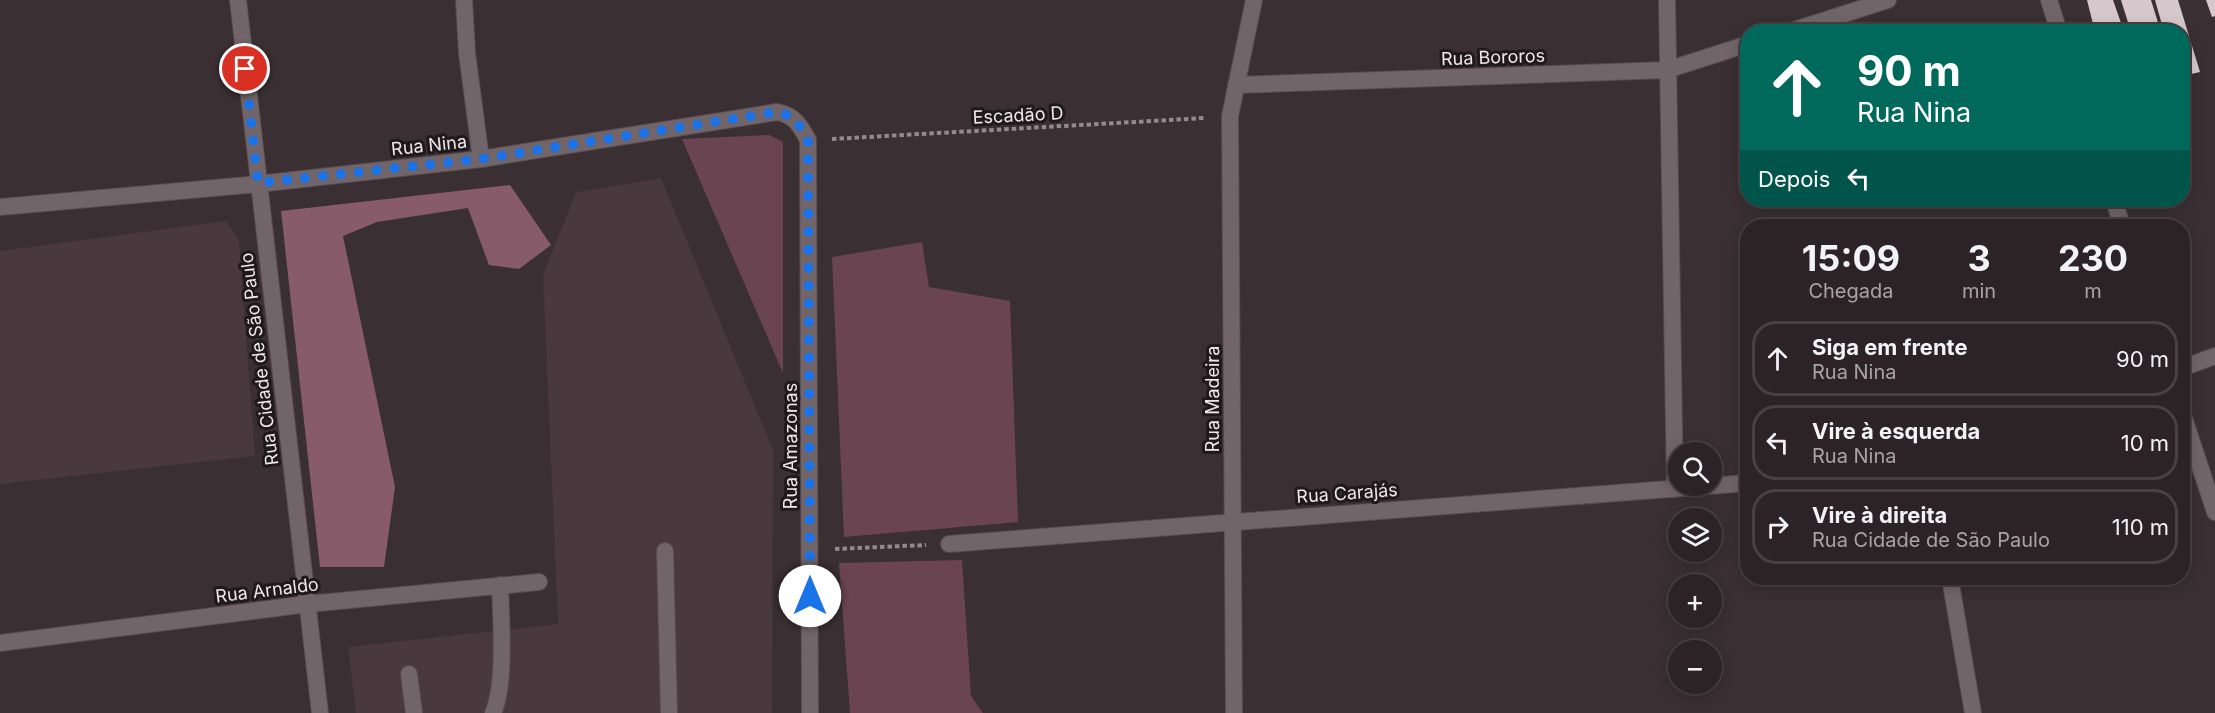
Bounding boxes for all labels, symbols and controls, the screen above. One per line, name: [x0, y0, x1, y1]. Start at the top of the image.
pin: [219, 43, 270, 94]
street label: Rua Bororos: [1441, 45, 1545, 69]
text: 90 m: [1857, 45, 1961, 96]
icon: ahead: [1758, 48, 1836, 126]
icon: arrive: [228, 52, 261, 85]
text: Rua Nina: [1857, 96, 1971, 129]
street label: Escadão D: [972, 102, 1064, 128]
street label: Rua Nina: [390, 131, 468, 159]
icon: left: [1842, 162, 1875, 195]
text: Depois: [1758, 166, 1830, 192]
text: 15:09: [1802, 236, 1900, 280]
text: 3: [1967, 236, 1991, 280]
text: 230: [2058, 236, 2128, 280]
street label: Rua Cidade de São Paulo: [236, 251, 282, 467]
text: Chegada: [1808, 279, 1893, 303]
text: min: [1962, 279, 1996, 303]
text: m: [2084, 279, 2102, 303]
text: Siga em frente: [1812, 334, 1968, 360]
icon: ahead: [1761, 342, 1794, 375]
street label: Rua Madeira: [1202, 346, 1223, 452]
text: 90 m: [2116, 346, 2169, 372]
text: Rua Nina: [1812, 360, 1897, 384]
street label: Rua Amazonas: [780, 383, 801, 509]
text: Vire à esquerda: [1812, 418, 1980, 444]
icon: left: [1761, 426, 1794, 459]
text: 10 m: [2121, 430, 2169, 456]
map controls: [1668, 442, 1722, 694]
button: search: [1668, 442, 1722, 496]
text: Rua Nina: [1812, 444, 1897, 468]
street label: Rua Carajás: [1296, 479, 1398, 507]
text: Vire à direita: [1812, 502, 1947, 528]
button: layers: [1668, 508, 1722, 562]
icon: right: [1761, 510, 1794, 543]
text: 110 m: [2112, 514, 2169, 540]
text: Rua Cidade de São Paulo: [1812, 528, 2050, 552]
position arrow: [778, 564, 842, 628]
street label: Rua Arnaldo: [214, 573, 320, 607]
button: +: [1668, 574, 1722, 628]
button: −: [1668, 640, 1722, 694]

